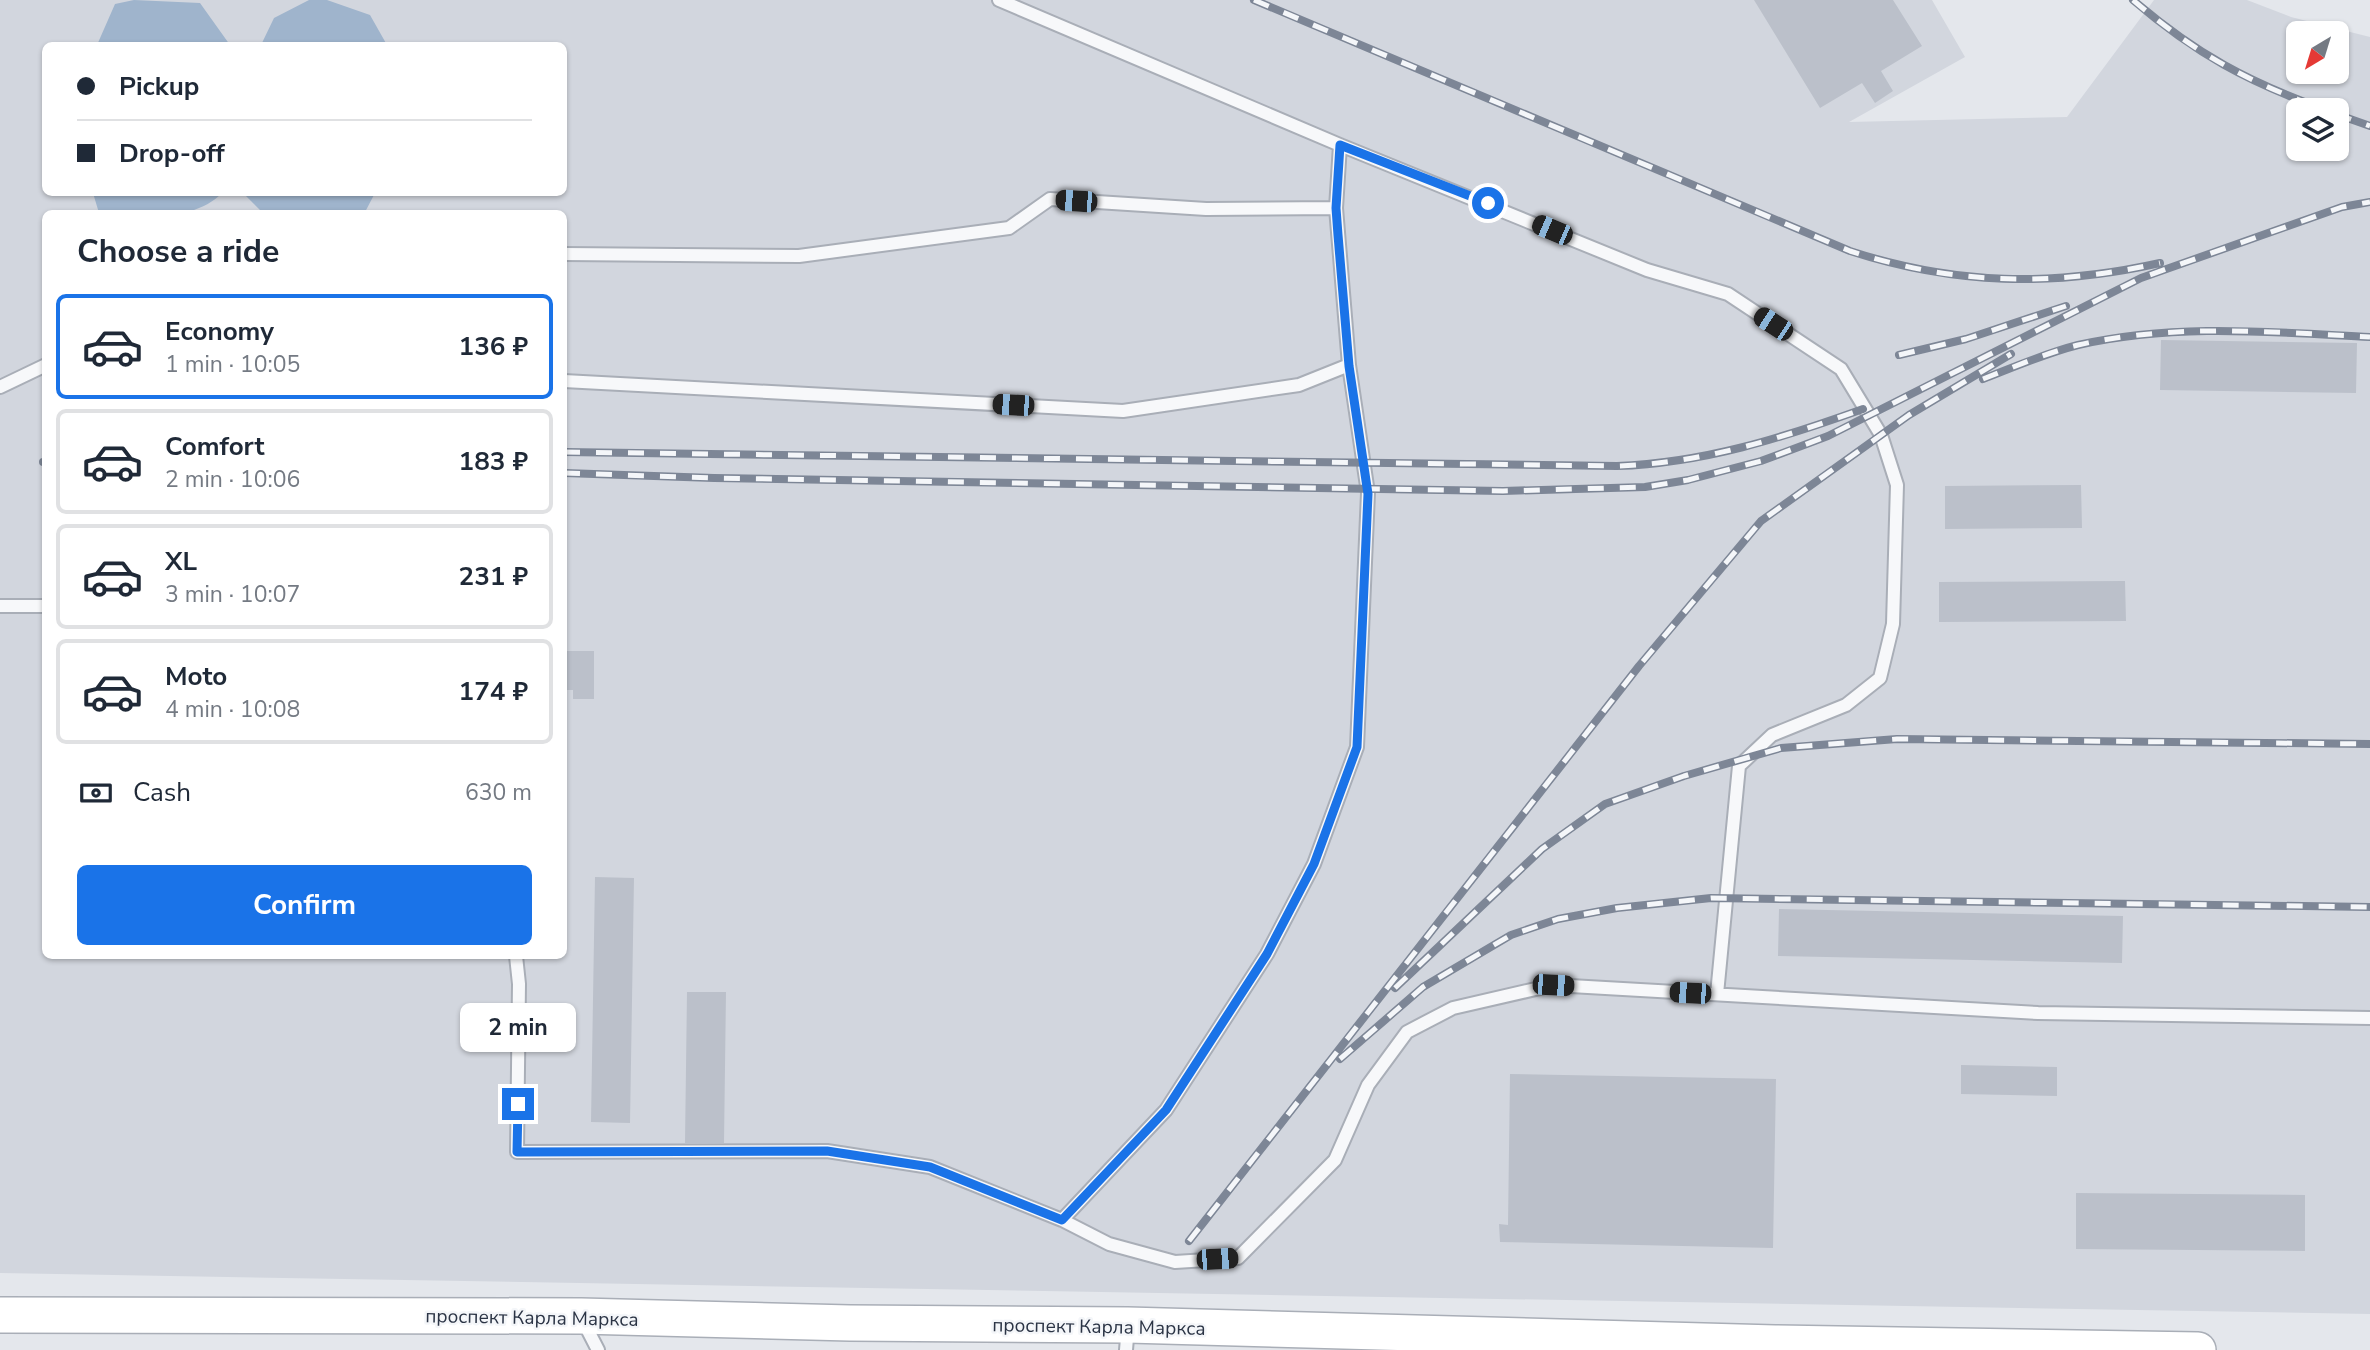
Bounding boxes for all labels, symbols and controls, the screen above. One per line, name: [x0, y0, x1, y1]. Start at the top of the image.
north arrow: [2286, 21, 2348, 84]
map controls: [2286, 21, 2349, 161]
text: Pickup: [119, 69, 199, 104]
button: layers: [2286, 98, 2349, 161]
text: Drop-off: [119, 136, 225, 171]
route start: [1472, 187, 1504, 219]
car: [1055, 189, 1098, 213]
car: [1529, 212, 1576, 248]
text: Choose a ride: [77, 230, 279, 273]
car: [1750, 304, 1797, 344]
text: Economy: [165, 314, 274, 349]
icon: car: [81, 315, 144, 378]
text: 136 ₽: [459, 329, 528, 364]
text: 1 min · 10:05: [165, 349, 300, 380]
car: [992, 393, 1035, 417]
text: Comfort: [165, 429, 265, 464]
icon: car: [81, 430, 144, 493]
text: 183 ₽: [459, 444, 528, 479]
text: 2 min · 10:06: [165, 464, 300, 495]
text: XL: [165, 544, 197, 579]
icon: car: [81, 545, 144, 608]
text: 231 ₽: [459, 559, 528, 594]
text: 3 min · 10:07: [165, 579, 300, 610]
text: Moto: [165, 659, 227, 694]
icon: car: [81, 660, 144, 723]
text: 174 ₽: [459, 674, 528, 709]
text: 4 min · 10:08: [165, 694, 300, 725]
icon: cash: [77, 774, 115, 812]
text: Cash: [133, 775, 191, 810]
text: 630 m: [465, 777, 532, 808]
button: Confirm: [77, 865, 532, 945]
car: [1532, 973, 1575, 997]
car: [1669, 981, 1712, 1005]
callout: 2 min: [460, 1002, 576, 1052]
text: 2 min: [488, 1012, 548, 1043]
route end: [502, 1088, 534, 1120]
car: [1196, 1247, 1239, 1271]
street label: проспект Карла Маркса: [425, 1303, 639, 1333]
street label: проспект Карла Маркса: [992, 1312, 1206, 1342]

